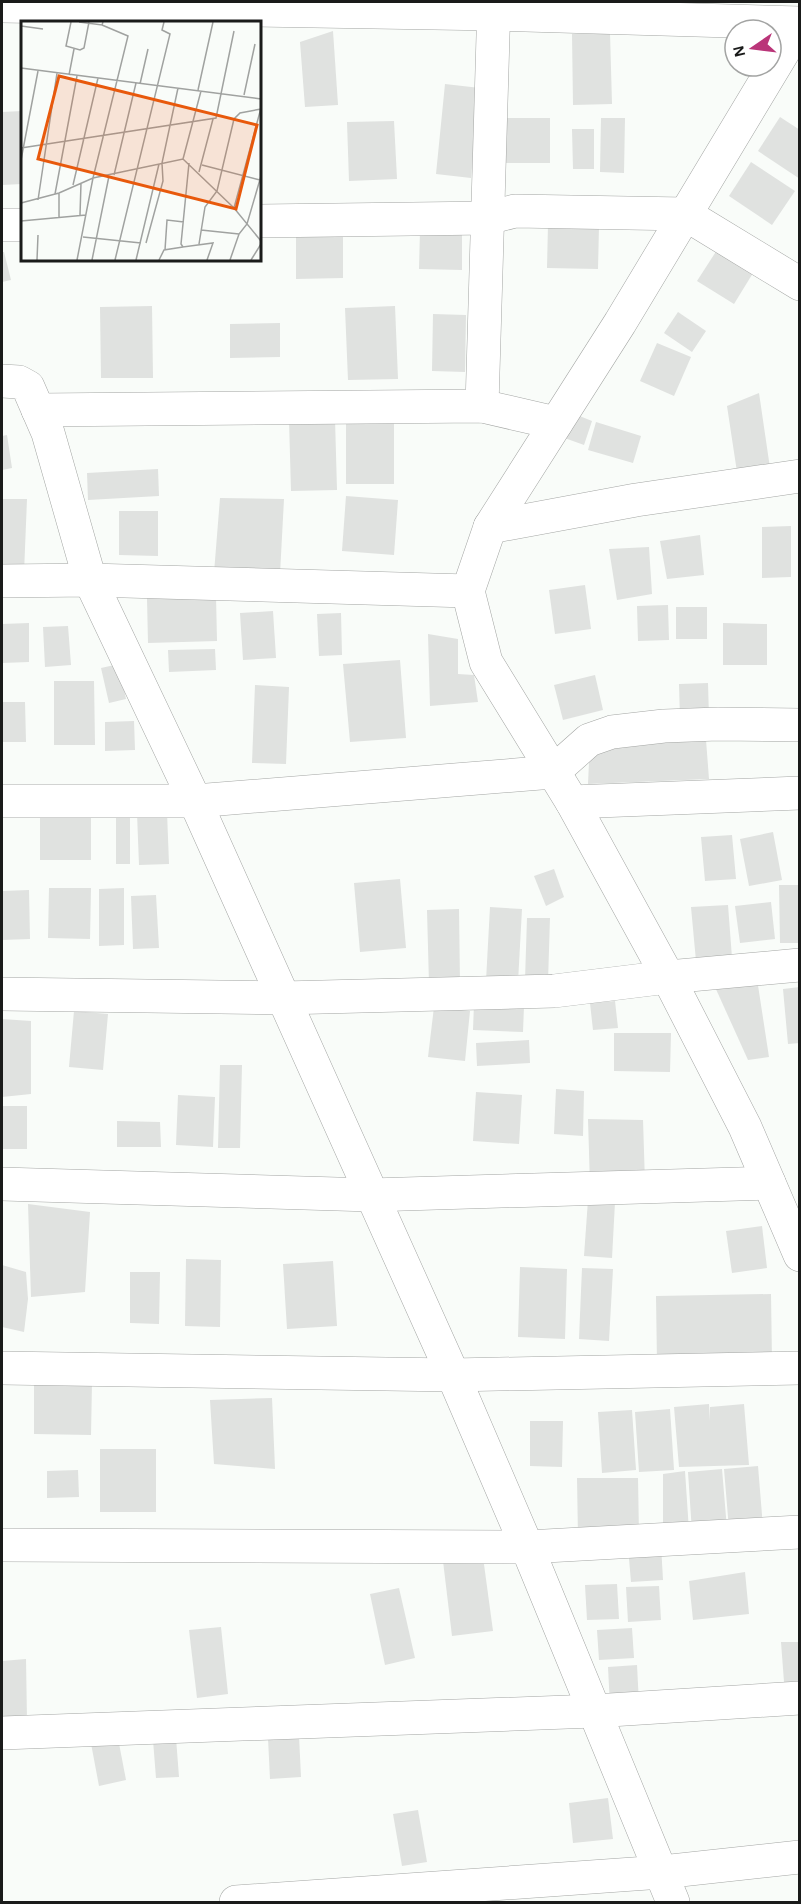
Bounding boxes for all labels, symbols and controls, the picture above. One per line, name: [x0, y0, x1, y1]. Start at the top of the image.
north arrow: [723, 18, 783, 78]
inset map: [21, 21, 261, 261]
text: N: [730, 44, 749, 59]

